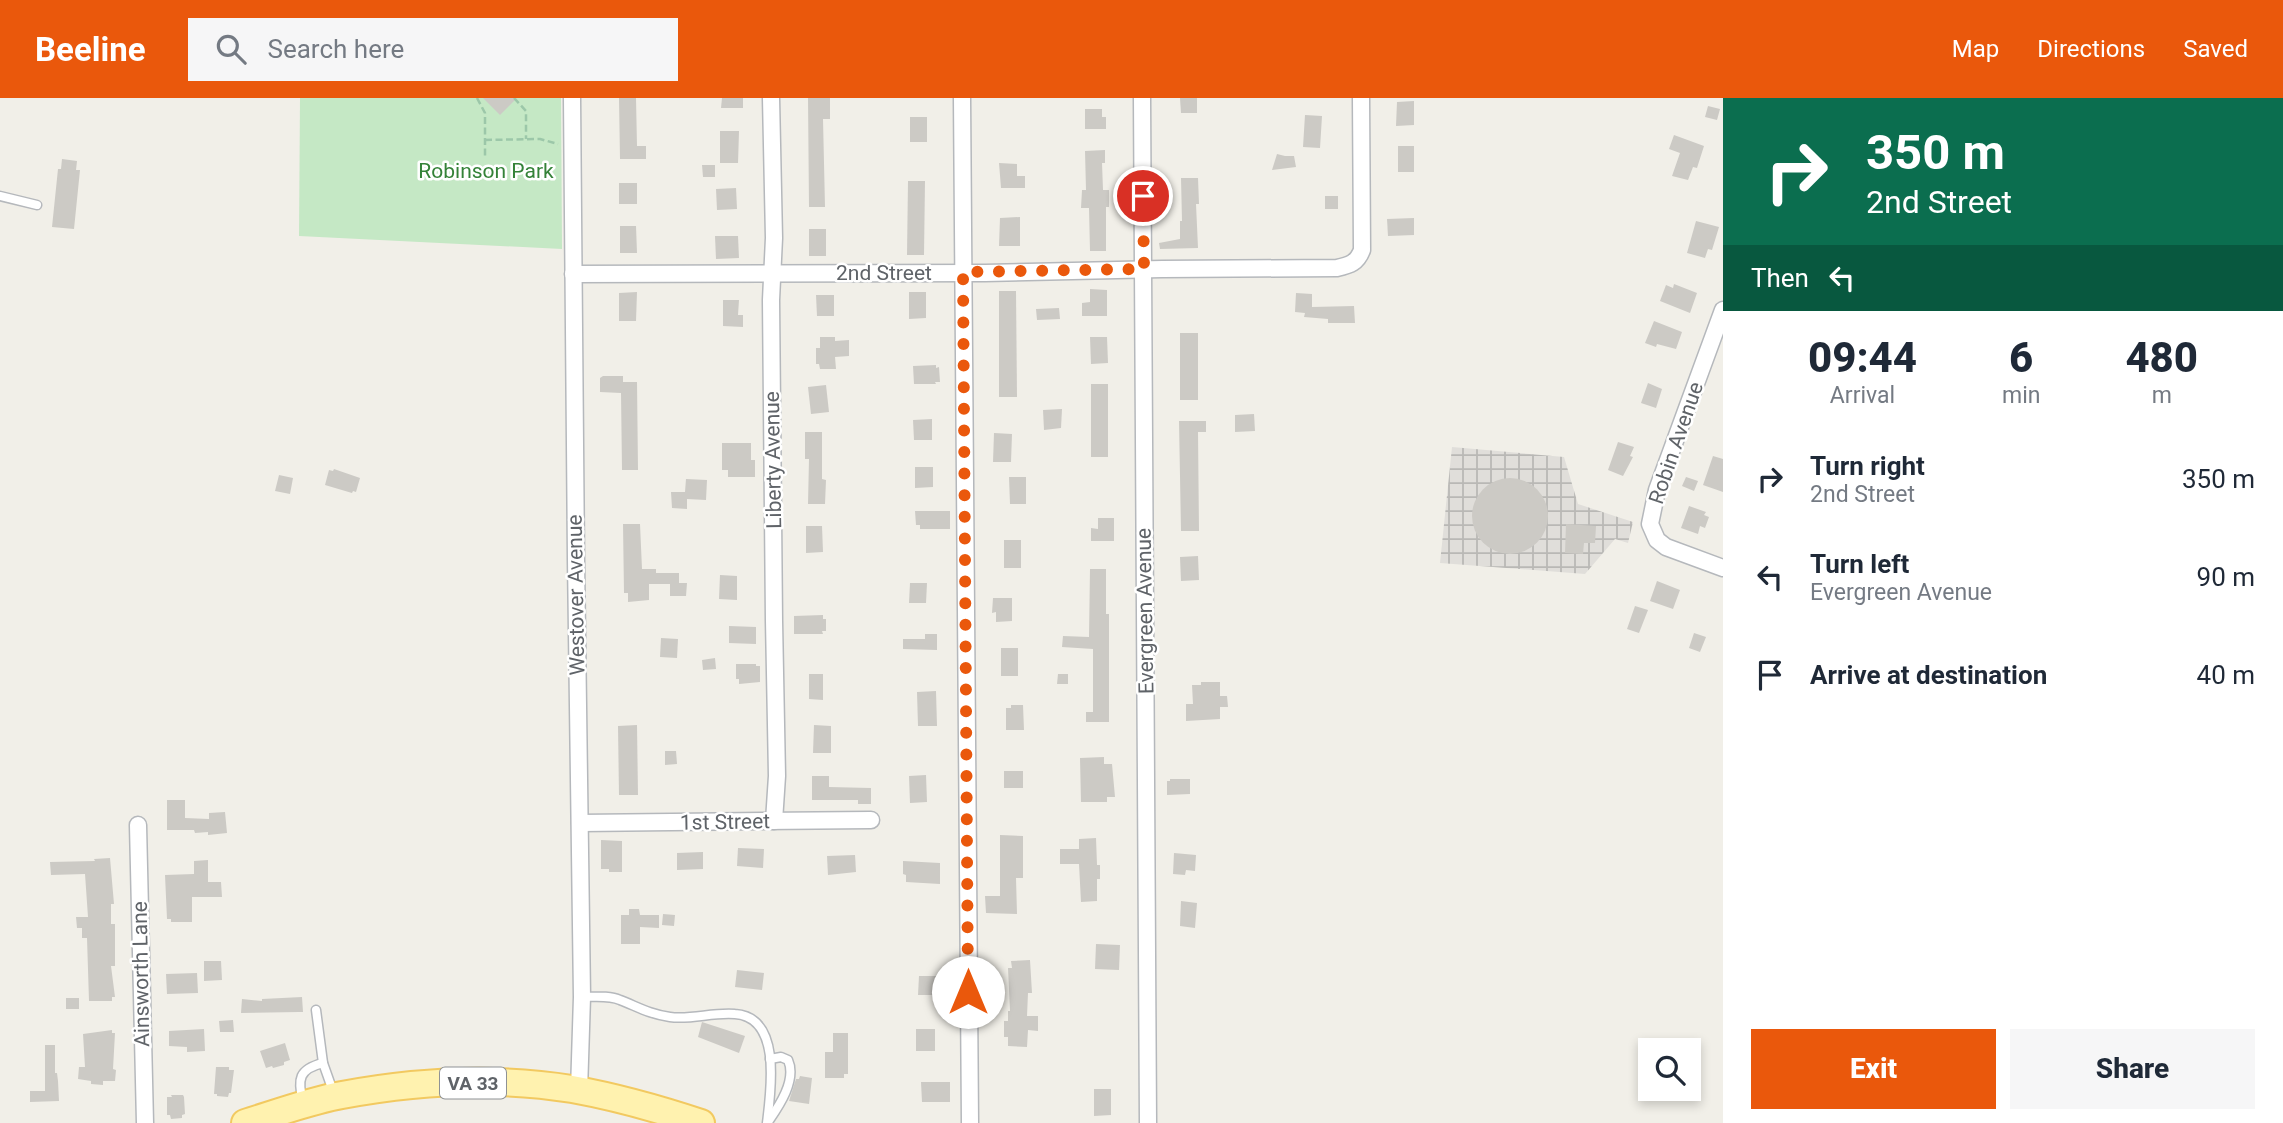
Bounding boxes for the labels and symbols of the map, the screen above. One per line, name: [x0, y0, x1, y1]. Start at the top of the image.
park label: Robinson Park: [418, 159, 554, 183]
pin: [1113, 166, 1173, 226]
street label: 2nd Street: [836, 261, 932, 285]
street label: Robin Avenue: [1644, 379, 1708, 507]
street label: Liberty Avenue: [760, 391, 786, 529]
street label: Westover Avenue: [563, 514, 589, 676]
street label: Evergreen Avenue: [1132, 528, 1158, 694]
street label: 1st Street: [680, 809, 770, 835]
street label: Ainsworth Lane: [128, 901, 154, 1047]
position arrow: [931, 955, 1005, 1029]
road number: VA 33: [440, 1068, 506, 1099]

